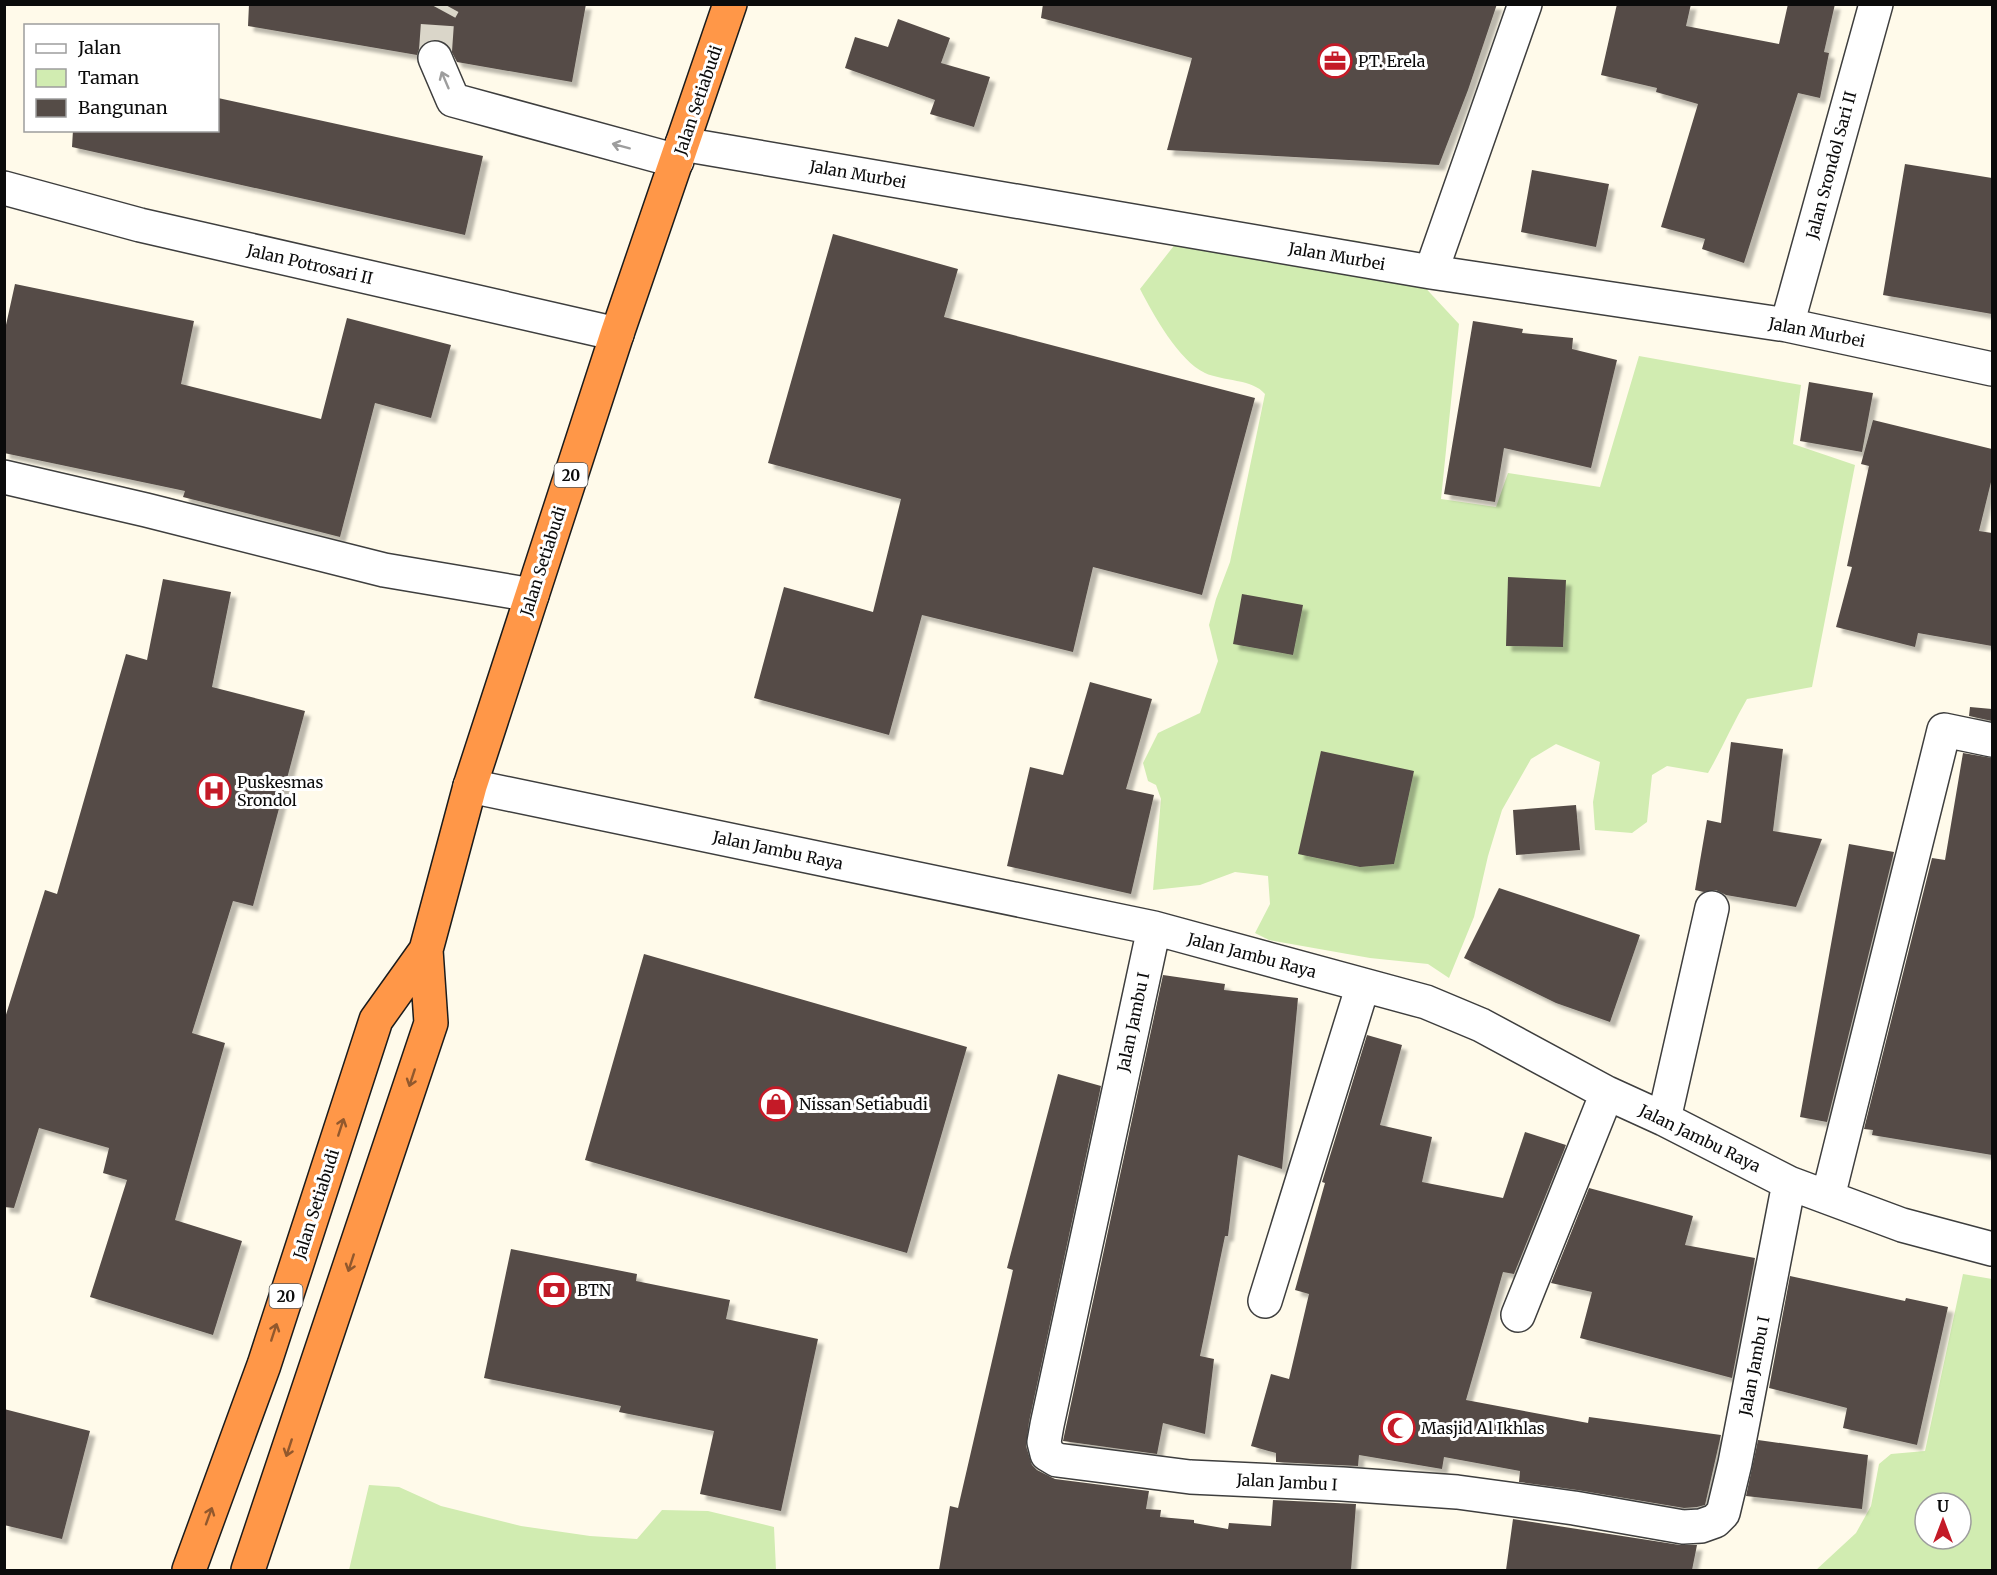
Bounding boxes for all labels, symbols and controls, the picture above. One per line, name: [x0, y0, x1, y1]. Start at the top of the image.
legend: [24, 24, 219, 132]
text: Jalan: [77, 36, 121, 59]
street label: Jalan Setiabudi: [670, 43, 726, 158]
office icon: PT. Erela: [1317, 43, 1353, 79]
place label: PT. Erela: [1358, 51, 1426, 71]
text: Taman: [78, 66, 139, 89]
one-way arrow: [438, 72, 450, 90]
street label: Jalan Srondol Sari II: [1801, 89, 1860, 242]
text: Bangunan: [78, 96, 168, 119]
one-way arrow: [611, 140, 630, 151]
street label: Jalan Murbei: [807, 155, 908, 192]
street label: Jalan Murbei: [1286, 237, 1387, 274]
street label: Jalan Potrosari II: [244, 240, 375, 288]
street label: Jalan Murbei: [1766, 313, 1867, 351]
road number: 20: [554, 463, 588, 487]
street label: Jalan Setiabudi: [515, 503, 570, 620]
place label: Puskesmas Srondol: [237, 772, 323, 810]
hospital icon: Puskesmas Srondol: [196, 773, 232, 809]
street label: Jalan Jambu Raya: [710, 826, 845, 874]
street label: Jalan Jambu Raya: [1184, 928, 1319, 982]
street label: Jalan Jambu I: [1112, 970, 1153, 1075]
one-way arrow: [406, 1068, 417, 1087]
shop icon: Nissan Setiabudi: [758, 1086, 794, 1122]
place label: Nissan Setiabudi: [799, 1094, 928, 1114]
street label: Jalan Jambu Raya: [1635, 1100, 1764, 1176]
one-way arrow: [336, 1117, 347, 1136]
street label: Jalan Setiabudi: [288, 1146, 343, 1263]
one-way arrow: [344, 1253, 355, 1272]
bank icon: BTN: [536, 1272, 572, 1308]
place label: BTN: [577, 1280, 612, 1300]
road number: 20: [270, 1284, 302, 1308]
street label: Jalan Jambu I: [1734, 1314, 1773, 1419]
one-way arrow: [270, 1323, 281, 1342]
mosque icon: Masjid Al Ikhlas: [1380, 1410, 1416, 1446]
place label: Masjid Al Ikhlas: [1421, 1418, 1545, 1438]
one-way arrow: [282, 1438, 293, 1457]
street label: Jalan Jambu I: [1235, 1469, 1338, 1495]
north arrow: [1913, 1491, 1973, 1551]
text: U: [1937, 1496, 1949, 1516]
one-way arrow: [204, 1507, 215, 1525]

